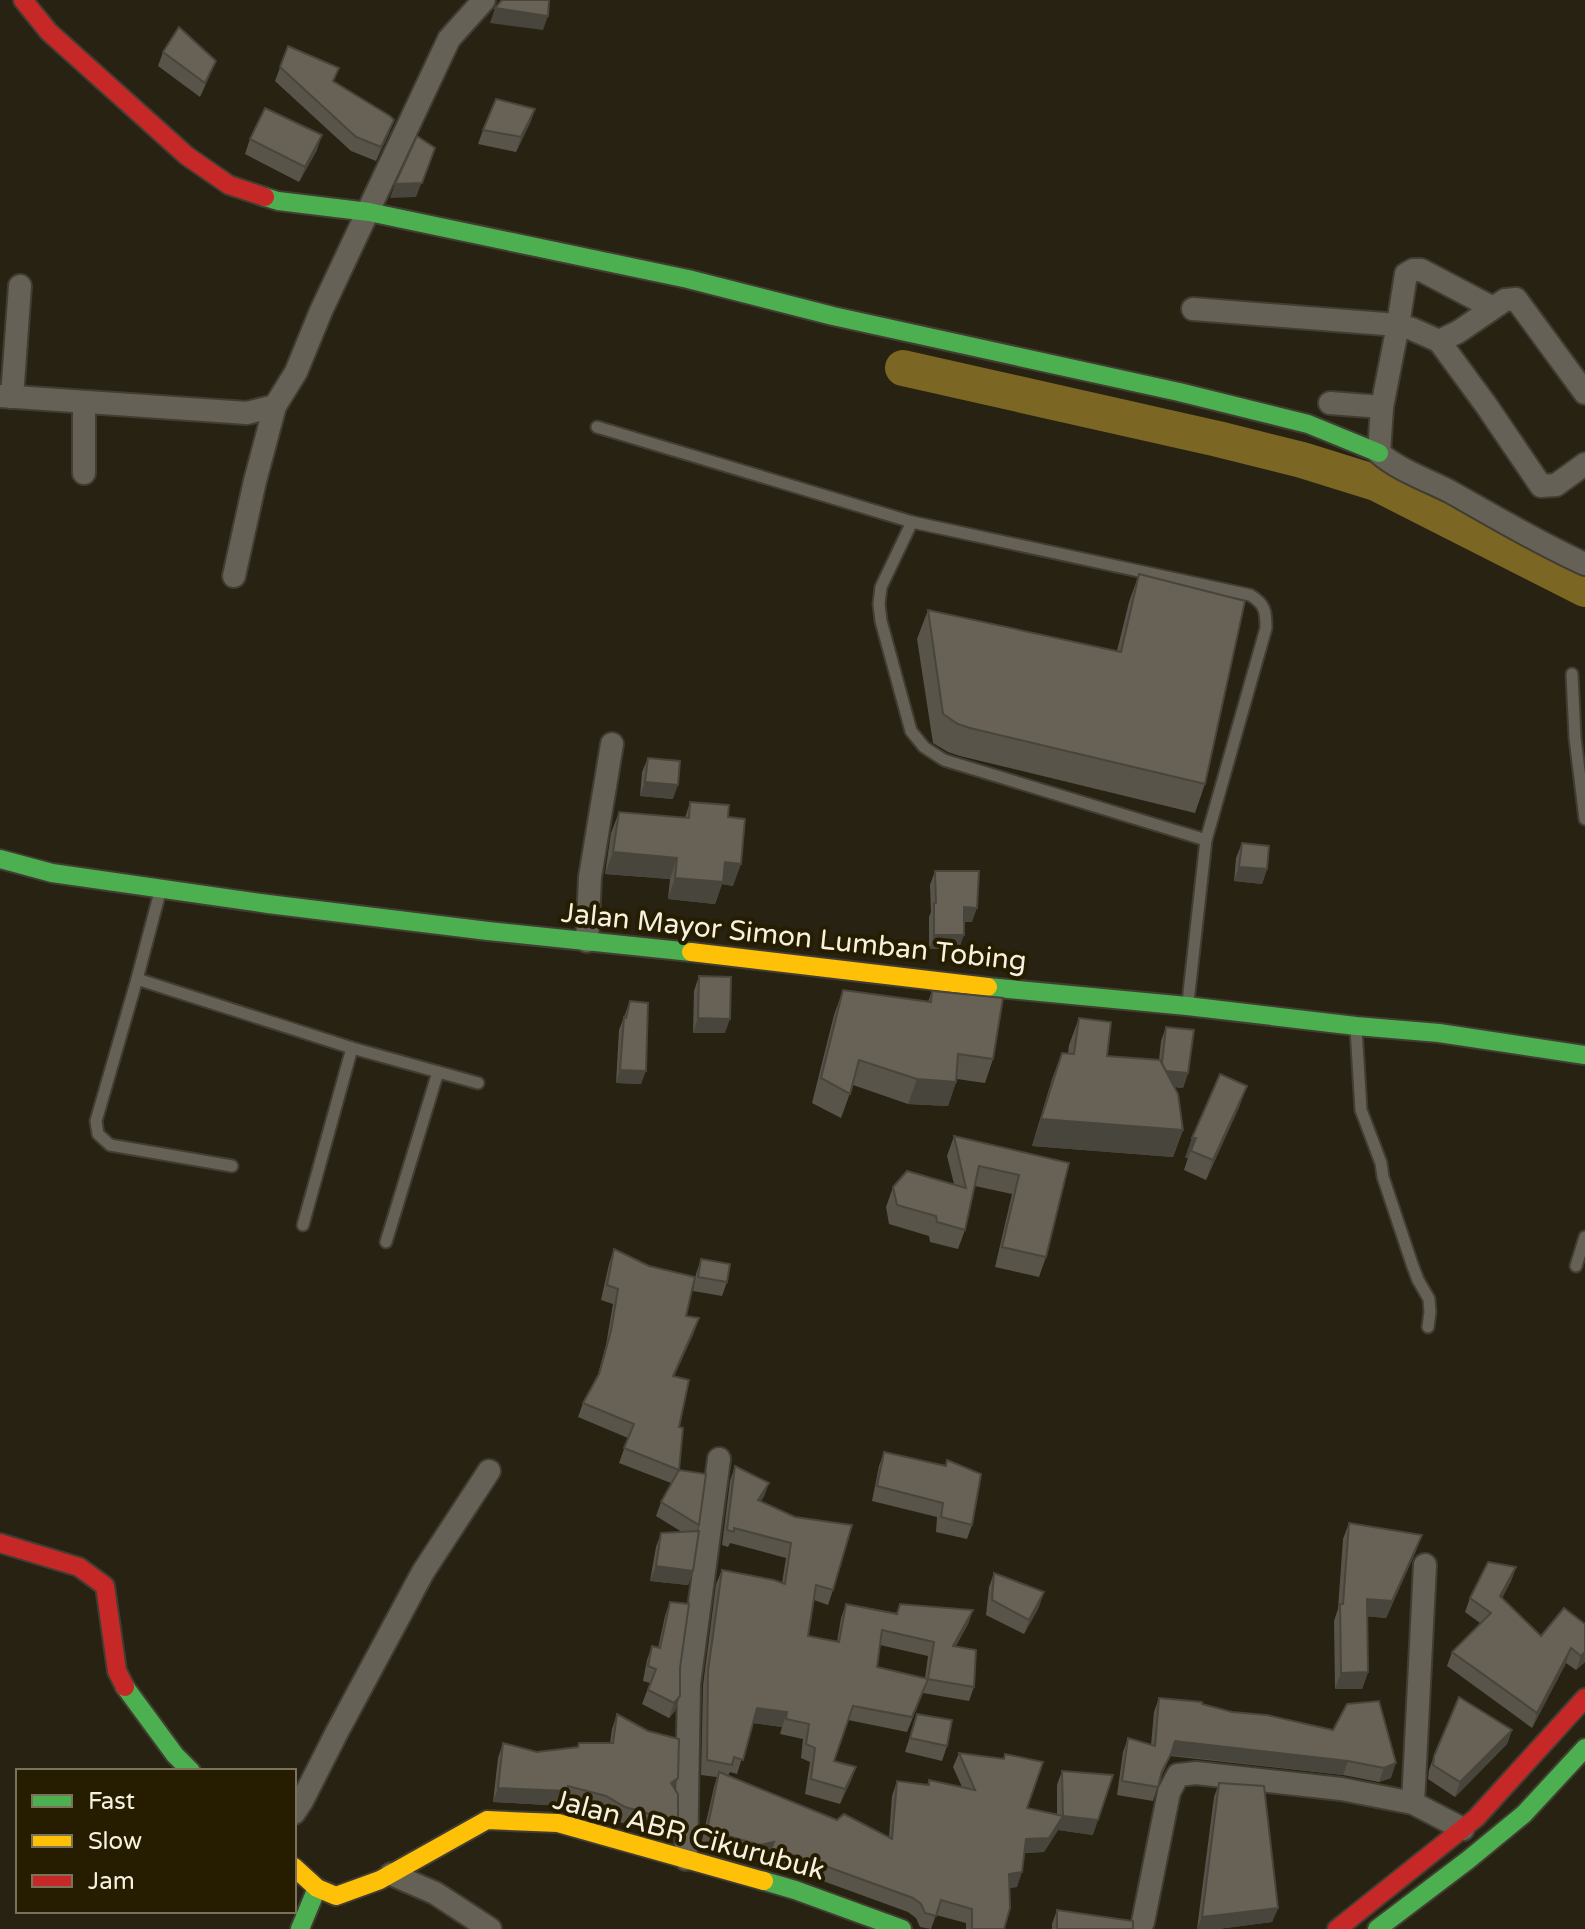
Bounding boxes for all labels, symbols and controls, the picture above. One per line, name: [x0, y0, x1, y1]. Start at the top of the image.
street label: Jalan Mayor Simon Lumban Tobing: [560, 896, 1028, 978]
legend: [16, 1769, 296, 1913]
street label: Jalan ABR Cikurubuk: [549, 1782, 829, 1888]
text: Fast: [88, 1787, 135, 1816]
text: Slow: [88, 1827, 142, 1856]
text: Jam: [88, 1867, 135, 1896]

